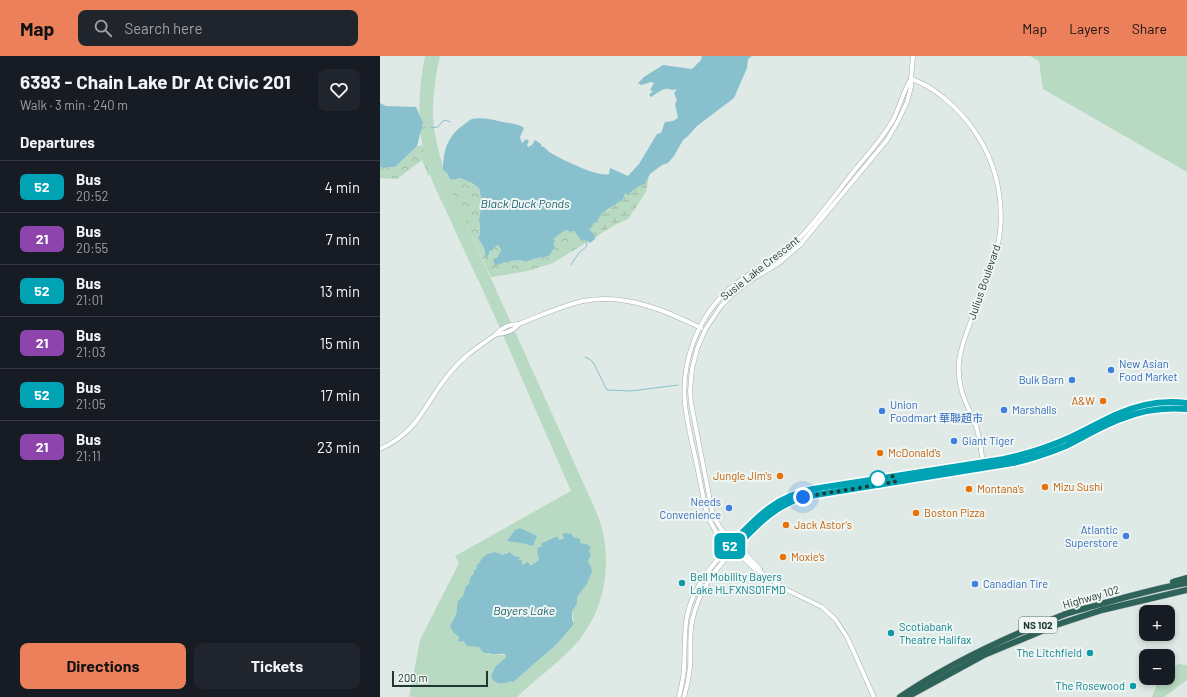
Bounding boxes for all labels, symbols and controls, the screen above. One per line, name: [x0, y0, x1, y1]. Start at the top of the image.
search box: [78, 10, 358, 46]
text: Map: [20, 17, 54, 40]
icon: search: [92, 17, 114, 39]
text: Search here: [124, 19, 202, 37]
text: Map: [1022, 20, 1047, 37]
text: Layers: [1069, 20, 1110, 37]
text: Share: [1132, 20, 1167, 37]
button: heart: [318, 69, 360, 111]
text: 6393 - Chain Lake Dr At Civic 201: [20, 70, 291, 93]
text: Walk · 3 min · 240 m: [20, 97, 128, 113]
text: Departures: [20, 133, 95, 151]
text: Bus: [76, 170, 101, 188]
text: 52: [34, 178, 50, 195]
text: 4 min: [324, 178, 360, 196]
text: 20:52: [76, 188, 108, 204]
water label: Black Duck Ponds: [480, 196, 570, 210]
text: Bus: [76, 222, 101, 240]
text: 21: [36, 230, 48, 247]
text: 7 min: [326, 230, 360, 248]
street label: Susie Lake Crescent: [718, 233, 802, 303]
text: 20:55: [76, 240, 108, 256]
street label: Julius Boulevard: [965, 243, 1002, 321]
text: Bus: [76, 274, 101, 292]
text: 52: [34, 282, 50, 299]
text: 13 min: [320, 282, 360, 300]
text: 21:01: [76, 292, 103, 308]
text: Bus: [76, 326, 101, 344]
text: 21: [36, 334, 48, 351]
text: 15 min: [320, 334, 360, 352]
text: 21:03: [76, 344, 106, 360]
place label: New Asian Food Market: [1119, 357, 1178, 383]
marker: New Asian Food Market: [1106, 365, 1116, 375]
place label: Bulk Barn: [1019, 373, 1064, 386]
marker: Bulk Barn: [1067, 375, 1077, 385]
text: Bus: [76, 378, 101, 396]
text: 52: [34, 386, 50, 403]
text: 17 min: [320, 386, 360, 404]
place label: A&W: [1071, 394, 1095, 407]
text: 21:05: [76, 396, 106, 412]
marker: A&W: [1098, 396, 1108, 406]
place label: Union Foodmart 華聯超市: [890, 398, 983, 424]
place label: Marshalls: [1012, 403, 1057, 416]
marker: Marshalls: [999, 405, 1009, 415]
marker: Union Foodmart 華聯超市: [877, 406, 887, 416]
text: Bus: [76, 430, 101, 448]
place label: Giant Tiger: [962, 434, 1014, 447]
marker: Giant Tiger: [949, 436, 959, 446]
text: 21: [36, 438, 48, 455]
text: 23 min: [317, 438, 360, 456]
place label: McDonald's: [888, 446, 941, 459]
text: 21:11: [76, 448, 101, 464]
marker: McDonald's: [875, 448, 885, 458]
place label: Jungle Jim's: [713, 469, 772, 482]
unlabelled marker: [869, 470, 887, 488]
marker: Jungle Jim's: [775, 471, 785, 481]
place label: Mizu Sushi: [1053, 480, 1103, 493]
place label: Montana's: [977, 482, 1024, 495]
marker: Mizu Sushi: [1040, 482, 1050, 492]
marker: Montana's: [964, 484, 974, 494]
your location: [793, 487, 813, 507]
place label: Needs Convenience: [660, 495, 721, 521]
marker: Needs Convenience: [724, 503, 734, 513]
place label: Boston Pizza: [924, 506, 985, 519]
marker: Boston Pizza: [911, 508, 921, 518]
place label: Jack Astor's: [794, 518, 852, 531]
marker: Jack Astor's: [781, 520, 791, 530]
place label: Atlantic Superstore: [1065, 523, 1118, 549]
marker: Atlantic Superstore: [1121, 531, 1131, 541]
line badge: 52: [712, 533, 748, 559]
text: 52: [722, 537, 738, 554]
place label: Moxie's: [791, 550, 825, 563]
marker: Moxie's: [778, 552, 788, 562]
place label: Bell Mobility Bayers Lake HLFXNS01FMD: [690, 570, 786, 596]
place label: Canadian Tire: [983, 577, 1048, 590]
marker: Bell Mobility Bayers Lake HLFXNS01FMD: [677, 578, 687, 588]
marker: Canadian Tire: [970, 579, 980, 589]
street label: Highway 102: [1061, 582, 1121, 611]
water label: Bayers Lake: [493, 603, 555, 617]
map controls: [1139, 605, 1175, 685]
button: +: [1139, 605, 1175, 641]
road number: NS 102: [1019, 617, 1057, 633]
place label: Scotiabank Theatre Halifax: [899, 620, 971, 646]
marker: Scotiabank Theatre Halifax: [886, 628, 896, 638]
button: Directions: [20, 643, 186, 689]
button: Tickets: [194, 643, 360, 689]
place label: The Litchfield: [1016, 646, 1082, 659]
marker: The Litchfield: [1085, 648, 1095, 658]
button: −: [1139, 649, 1175, 685]
scale bar: [392, 669, 488, 688]
text: 200 m: [398, 671, 428, 684]
place label: The Rosewood: [1055, 679, 1125, 692]
marker: The Rosewood: [1128, 681, 1138, 691]

